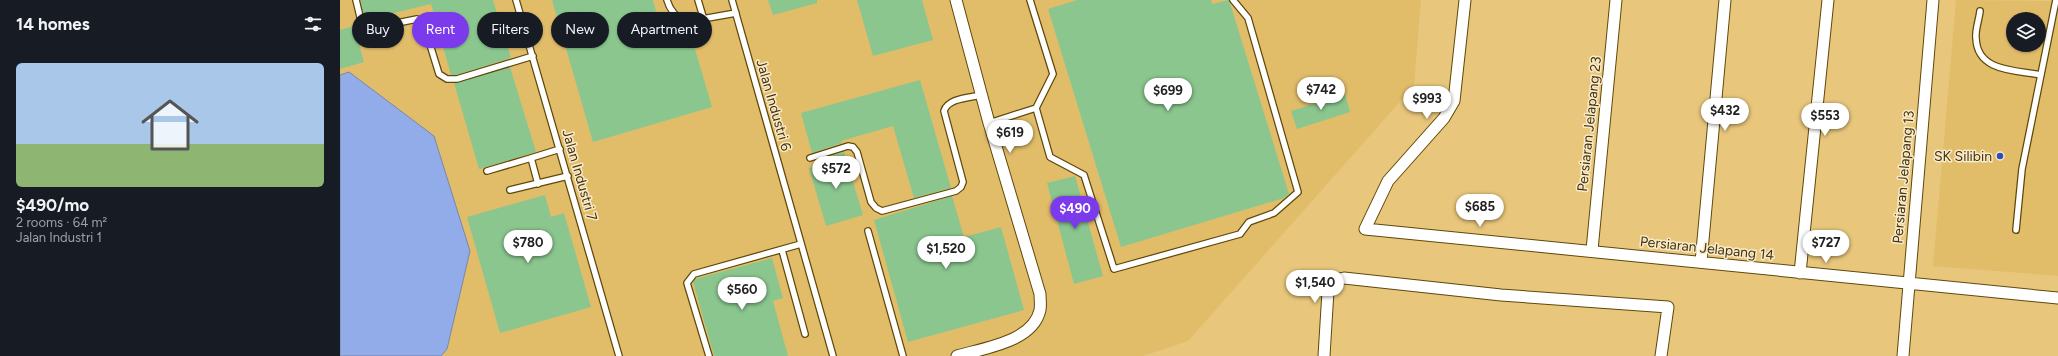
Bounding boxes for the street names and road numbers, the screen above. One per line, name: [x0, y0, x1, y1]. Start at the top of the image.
street label: Persiaran Jelapang 23: [1574, 56, 1605, 192]
street label: Jalan Industri 6: [752, 57, 795, 153]
street label: Persiaran Jelapang 13: [1889, 110, 1918, 244]
street label: Jalan Industri 7: [558, 128, 601, 223]
street label: Persiaran Jelapang 14: [1639, 233, 1775, 264]

